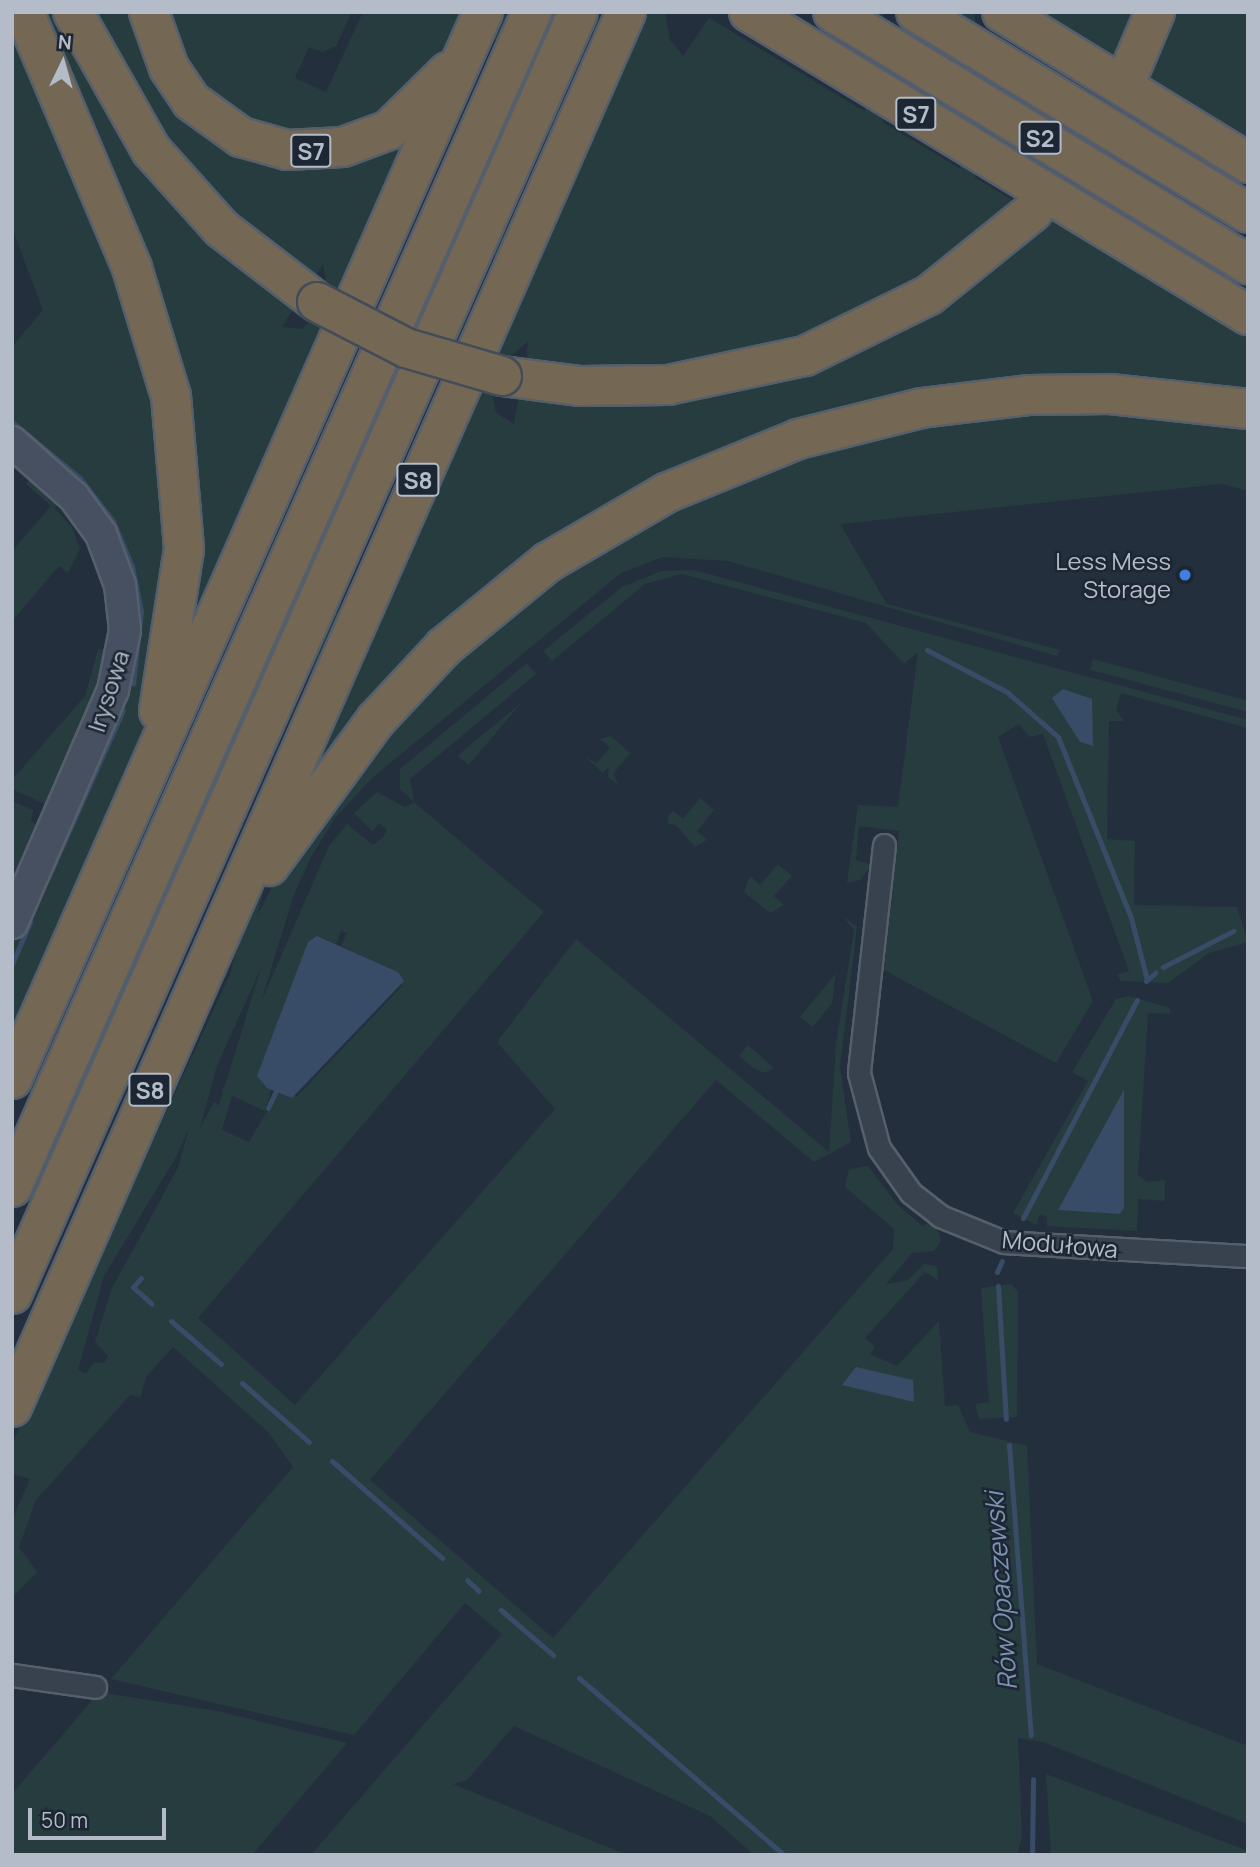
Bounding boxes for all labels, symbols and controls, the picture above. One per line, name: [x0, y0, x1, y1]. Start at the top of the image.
north arrow: [28, 28, 98, 98]
text: N: [57, 29, 73, 56]
road number: S7: [895, 94, 937, 134]
road number: S2: [1017, 119, 1063, 158]
road number: S7: [290, 132, 332, 170]
road number: S8: [395, 460, 441, 500]
place label: Less Mess Storage: [1055, 547, 1171, 603]
marker: Less Mess Storage: [1177, 567, 1193, 583]
street label: Irysowa: [81, 647, 135, 735]
road number: S8: [127, 1070, 173, 1110]
street label: Modułowa: [1001, 1225, 1119, 1263]
water label: Rów Opaczewski: [979, 1491, 1023, 1691]
scale bar: [32, 1794, 170, 1838]
text: 50 m: [41, 1806, 88, 1834]

